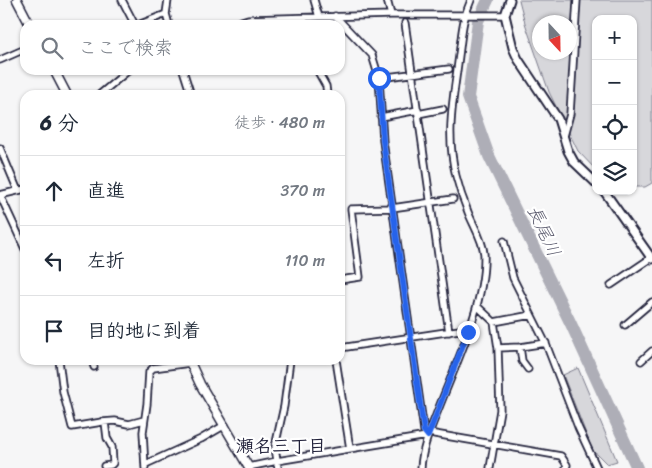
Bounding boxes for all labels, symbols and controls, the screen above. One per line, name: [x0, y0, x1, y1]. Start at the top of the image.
north arrow: [532, 15, 577, 60]
map controls: [592, 15, 637, 195]
button: +: [592, 15, 637, 60]
search box: [20, 20, 345, 75]
text: ここで検索: [78, 31, 173, 64]
icon: search: [38, 34, 66, 62]
button: −: [592, 60, 637, 105]
route start: [368, 67, 391, 90]
text: 6 分: [40, 104, 78, 142]
button: locate: [592, 105, 637, 150]
text: 徒歩 · 480 m: [234, 108, 325, 137]
button: layers: [592, 150, 637, 195]
text: 直進: [87, 174, 125, 207]
text: 370 m: [281, 176, 325, 205]
icon: ahead: [40, 177, 68, 205]
water label: 長尾川: [518, 200, 570, 262]
text: 左折: [87, 244, 125, 277]
text: 110 m: [285, 246, 325, 275]
icon: left: [40, 247, 68, 275]
text: 目的地に到着: [87, 314, 201, 347]
icon: arrive: [40, 317, 68, 345]
route end: [457, 321, 480, 344]
district label: 瀬名三丁目: [236, 430, 326, 462]

